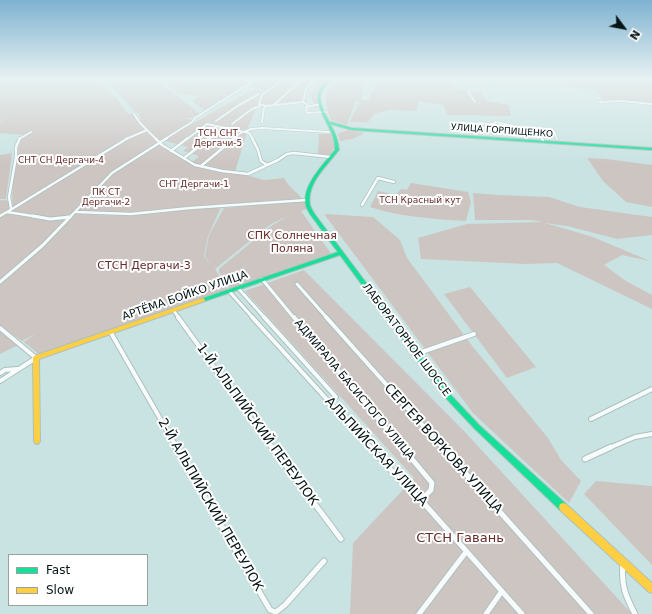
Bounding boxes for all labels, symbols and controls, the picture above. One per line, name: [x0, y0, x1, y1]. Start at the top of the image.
north arrow: [604, 8, 644, 48]
text: N: [627, 27, 643, 42]
street label: УЛИЦА ГОРПИЩЕНКО: [451, 122, 553, 140]
park label: ТСН СНТ Дергачи-5: [194, 129, 242, 150]
park label: СНТ СН Дергачи-4: [18, 156, 104, 166]
park label: СНТ Дергачи-1: [159, 180, 229, 190]
park label: ПК СТ Дергачи-2: [82, 188, 130, 209]
park label: ТСН Красный кут: [379, 196, 461, 206]
park label: СПК Солнечная Поляна: [247, 229, 337, 255]
park label: СТСН Дергачи-3: [97, 259, 191, 273]
street label: АРТЁМА БОЙКО УЛИЦА: [120, 268, 250, 324]
street label: ЛАБОРАТОРНОЕ ШОССЕ: [359, 281, 453, 399]
street label: АДМИРАЛА БАСИСТОГО УЛИЦА: [291, 317, 417, 463]
street label: 1-Й АЛЬПИЙСКИЙ ПЕРЕУЛОК: [193, 341, 321, 509]
street label: СЕРГЕЯ ВОРКОВА УЛИЦА: [381, 381, 505, 517]
street label: АЛЬПИЙСКАЯ УЛИЦА: [321, 394, 431, 510]
street label: 2-Й АЛЬПИЙСКИЙ ПЕРЕУЛОК: [154, 416, 266, 594]
park label: СТСН Гавань: [416, 531, 504, 547]
legend: [8, 554, 148, 606]
text: Fast: [46, 563, 70, 577]
text: Slow: [46, 583, 74, 597]

